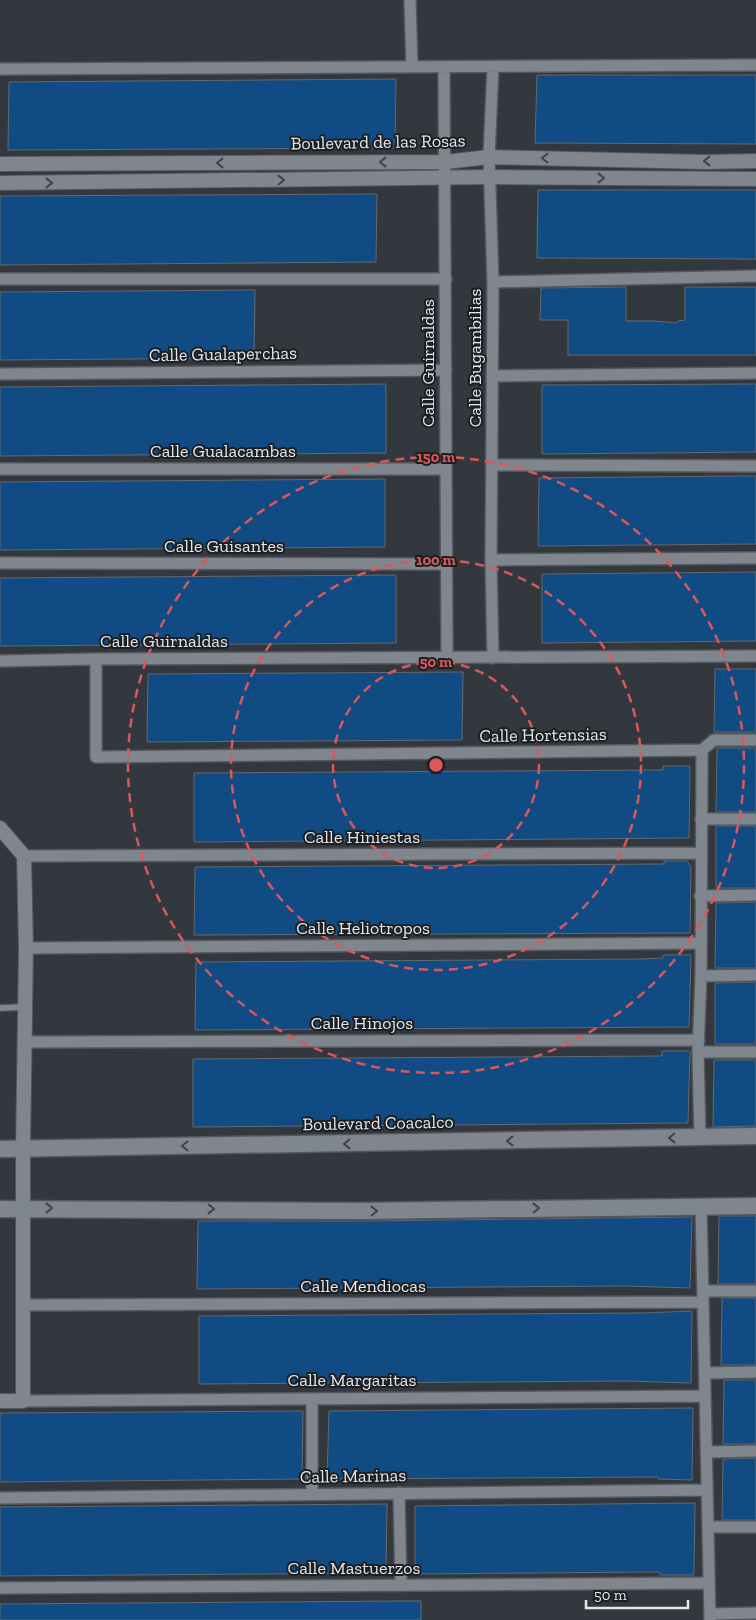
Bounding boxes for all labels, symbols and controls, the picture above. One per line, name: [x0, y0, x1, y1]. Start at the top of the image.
street label: Boulevard de las Rosas: [290, 129, 466, 155]
one-way arrow: [541, 153, 548, 163]
one-way arrow: [703, 156, 711, 166]
one-way arrow: [378, 157, 386, 167]
one-way arrow: [216, 158, 224, 168]
one-way arrow: [598, 173, 605, 183]
one-way arrow: [277, 175, 285, 186]
one-way arrow: [45, 178, 53, 188]
street label: Calle Bugambilias: [464, 289, 486, 427]
street label: Calle Guirnaldas: [417, 299, 439, 427]
street label: Calle Gualaperchas: [149, 342, 297, 366]
street label: Calle Gualacambas: [150, 440, 296, 462]
text: 150 m: [417, 448, 455, 466]
street label: Calle Guisantes: [164, 535, 284, 557]
text: 100 m: [416, 551, 456, 569]
street label: Calle Guirnaldas: [100, 630, 228, 652]
text: 50 m: [420, 653, 452, 671]
street label: Calle Hortensias: [479, 723, 607, 747]
centre of rings: [427, 756, 445, 774]
street label: Calle Hiniestas: [304, 826, 420, 848]
street label: Calle Heliotropos: [296, 917, 430, 939]
street label: Calle Hinojos: [311, 1012, 413, 1034]
street label: Boulevard Coacalco: [302, 1111, 454, 1135]
one-way arrow: [668, 1133, 676, 1144]
one-way arrow: [506, 1136, 514, 1146]
one-way arrow: [343, 1139, 351, 1149]
one-way arrow: [181, 1141, 188, 1151]
one-way arrow: [45, 1203, 53, 1214]
one-way arrow: [532, 1203, 540, 1213]
one-way arrow: [208, 1204, 215, 1214]
one-way arrow: [370, 1206, 378, 1216]
street label: Calle Mendiocas: [300, 1275, 426, 1297]
street label: Calle Margaritas: [288, 1369, 417, 1391]
street label: Calle Marinas: [300, 1464, 406, 1488]
street label: Calle Mastuerzos: [288, 1557, 421, 1579]
scale bar: [586, 1578, 688, 1610]
text: 50 m: [594, 1586, 627, 1604]

